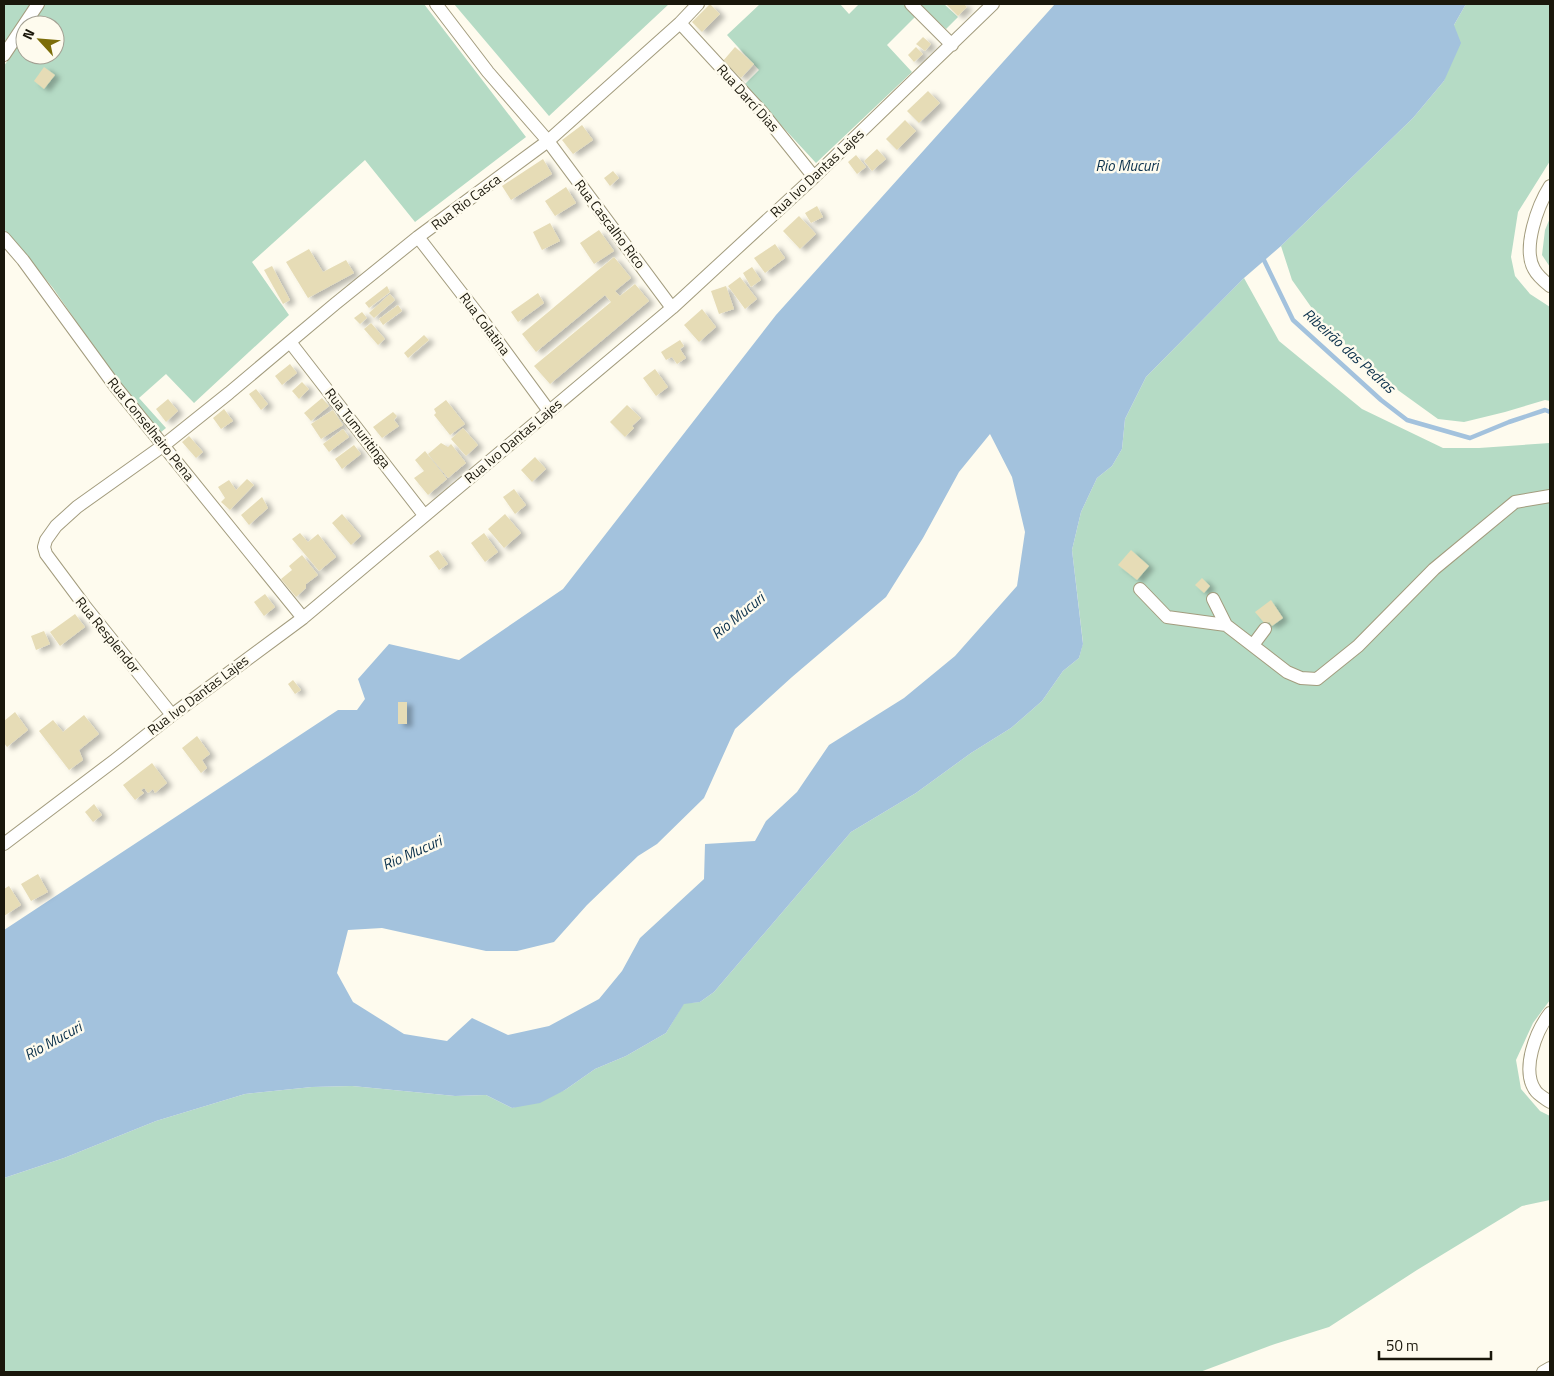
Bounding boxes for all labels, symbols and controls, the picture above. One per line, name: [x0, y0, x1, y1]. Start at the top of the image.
north arrow: [15, 15, 65, 65]
text: N: [16, 25, 39, 43]
street label: Rua Darcí Dias: [712, 59, 785, 136]
street label: Rua Ivo Dantas Lajes: [765, 123, 868, 222]
water label: Rio Mucuri: [1096, 154, 1160, 177]
street label: Rua Rio Casca: [426, 168, 505, 235]
street label: Rua Cascalho Rico: [570, 175, 651, 273]
street label: Rua Colatina: [455, 288, 516, 359]
water label: Ribeirão das Pedras: [1298, 303, 1402, 400]
street label: Rua Conselheiro Pena: [103, 372, 200, 485]
street label: Rua Tumuritinga: [320, 383, 396, 472]
street label: Rua Ivo Dantas Lajes: [459, 393, 566, 488]
water label: Rio Mucuri: [706, 586, 771, 644]
street label: Rua Resplendor: [71, 592, 146, 678]
street label: Rua Ivo Dantas Lajes: [143, 649, 253, 740]
water label: Rio Mucuri: [378, 828, 447, 876]
water label: Rio Mucuri: [20, 1014, 87, 1066]
scale bar: [1379, 1328, 1492, 1360]
text: 50 m: [1386, 1334, 1419, 1357]

